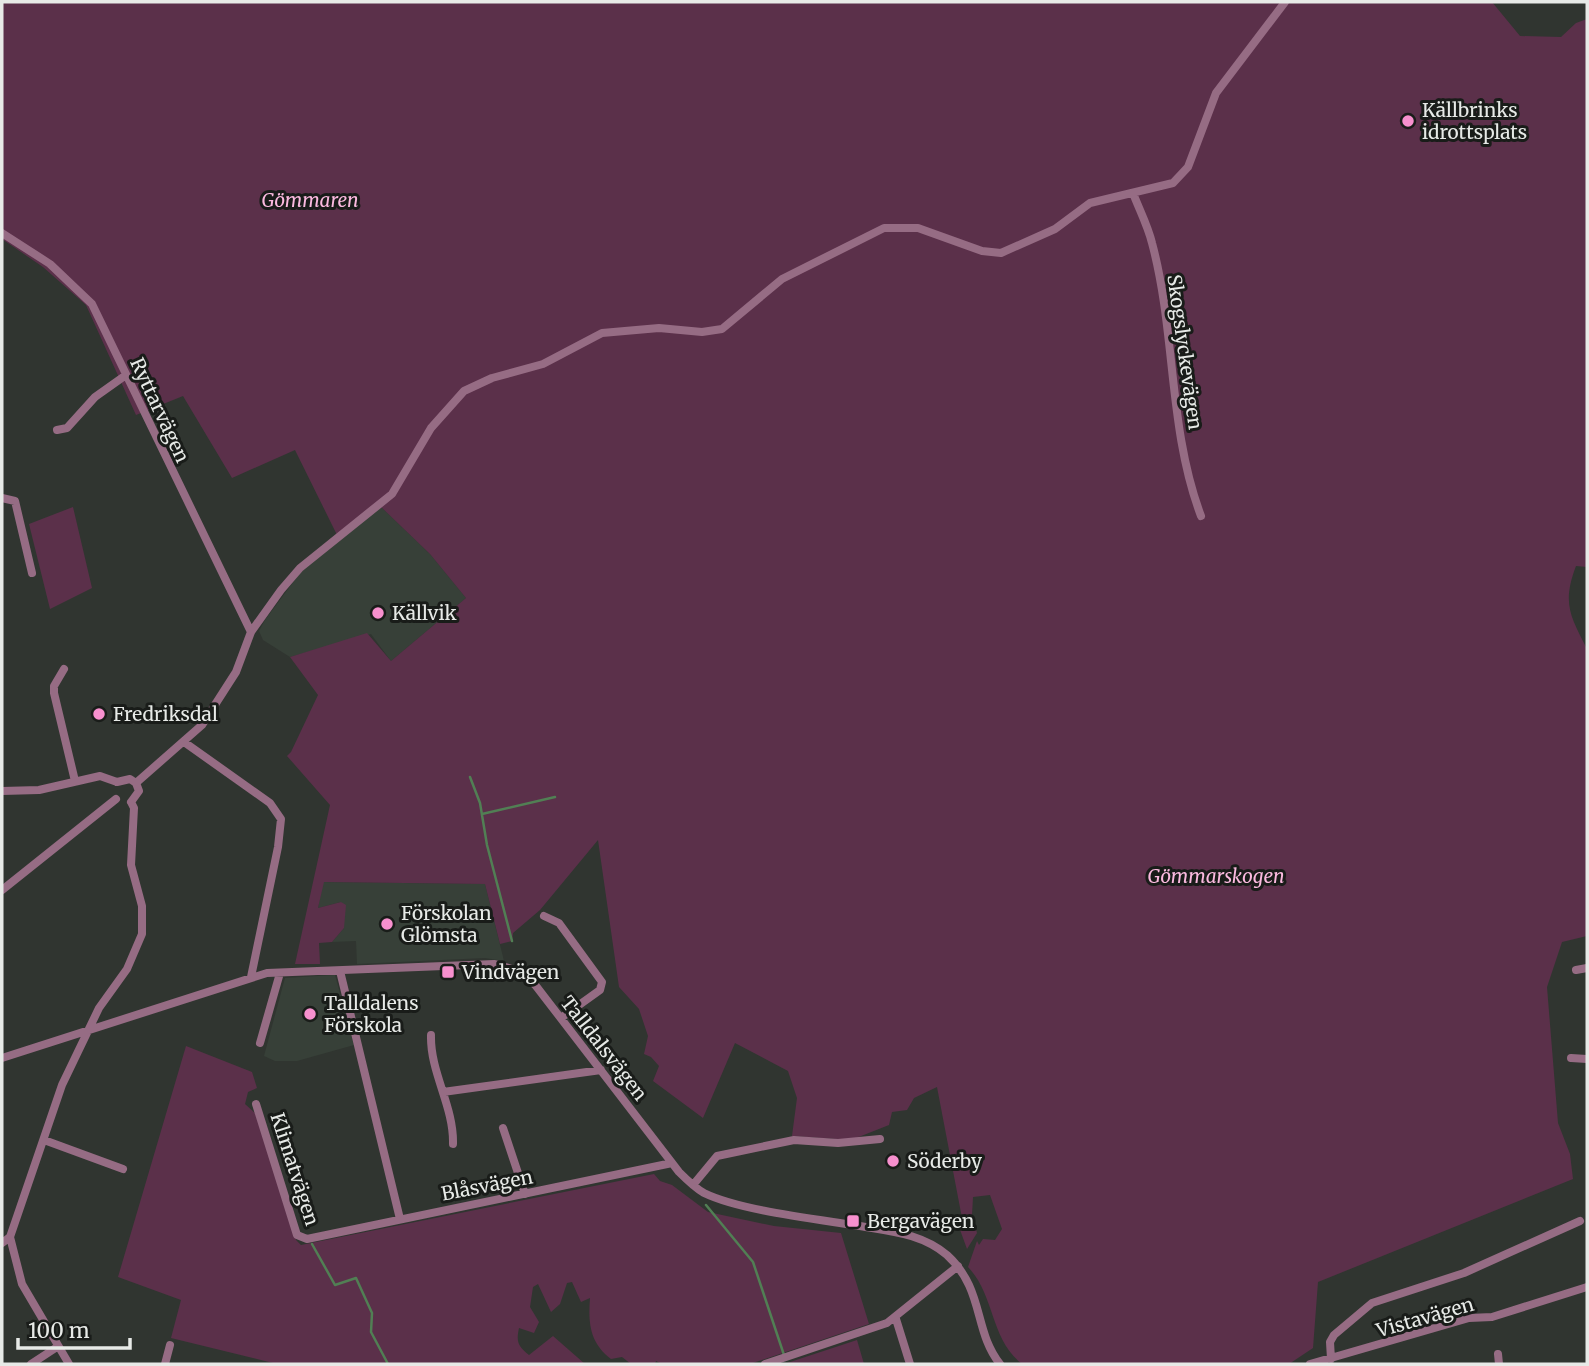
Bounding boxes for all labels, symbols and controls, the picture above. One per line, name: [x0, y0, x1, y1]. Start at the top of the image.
place label: Källbrinks idrottsplats: [1422, 98, 1527, 144]
marker: Källbrinks idrottsplats: [1400, 113, 1416, 129]
park label: Gömmaren: [261, 188, 359, 212]
street label: Skogslyckevägen: [1162, 273, 1208, 432]
street label: Ryttarvägen: [125, 354, 195, 467]
place label: Källvik: [392, 601, 457, 625]
marker: Källvik: [370, 605, 386, 621]
place label: Fredriksdal: [113, 702, 218, 726]
marker: Fredriksdal: [91, 706, 107, 722]
park label: Gömmarskogen: [1148, 864, 1284, 888]
place label: Förskolan Glömsta: [401, 901, 492, 947]
marker: Förskolan Glömsta: [379, 916, 395, 932]
place label: Vindvägen: [461, 960, 560, 984]
marker: Vindvägen: [440, 964, 456, 980]
place label: Talldalens Förskola: [324, 991, 419, 1037]
street label: Talldalsvägen: [556, 991, 653, 1106]
marker: Talldalens Förskola: [302, 1006, 318, 1022]
street label: Klimatvägen: [265, 1110, 325, 1229]
place label: Söderby: [907, 1149, 982, 1173]
marker: Söderby: [885, 1153, 901, 1169]
street label: Blåsvägen: [439, 1164, 535, 1206]
place label: Bergavägen: [867, 1209, 975, 1233]
marker: Bergavägen: [845, 1213, 861, 1229]
street label: Vistavägen: [1373, 1292, 1477, 1343]
scale bar: [18, 1306, 130, 1350]
text: 100 m: [28, 1317, 90, 1344]

